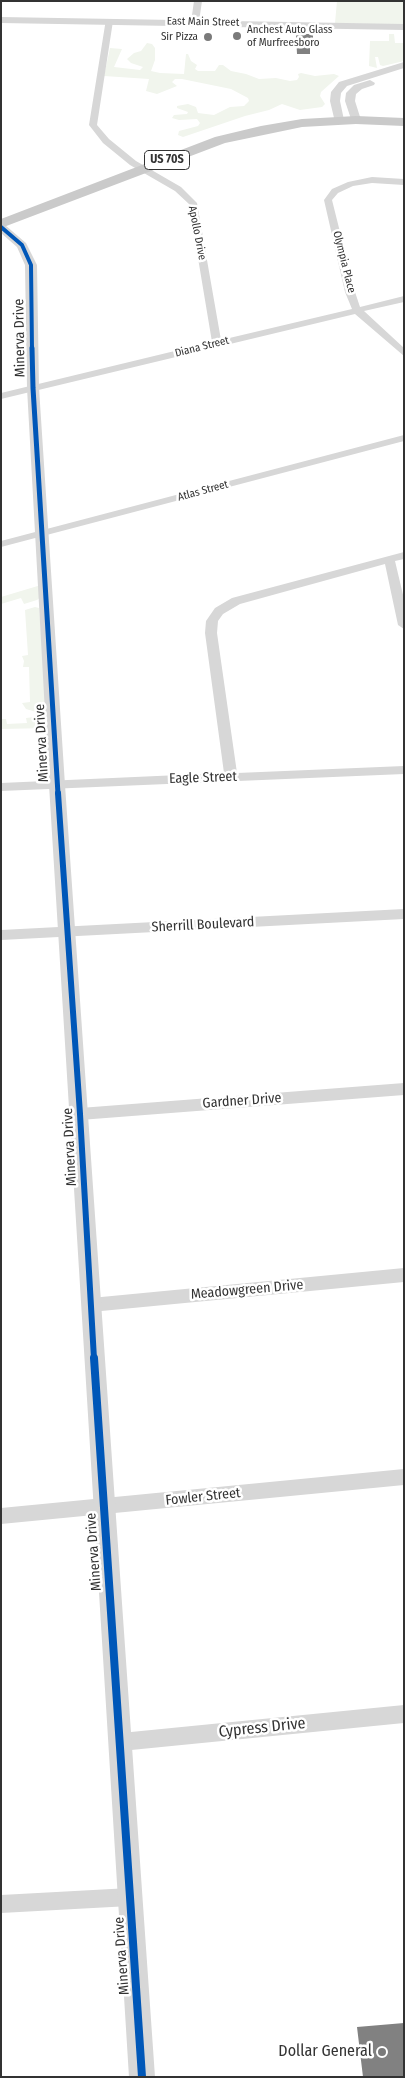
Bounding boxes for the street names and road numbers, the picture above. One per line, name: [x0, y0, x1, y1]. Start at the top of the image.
street label: East Main Street: [167, 15, 239, 29]
road number: US 70S: [144, 150, 190, 170]
street label: Apollo Drive: [185, 205, 209, 261]
street label: Olympia Place: [330, 230, 358, 294]
street label: Minerva Drive: [11, 299, 29, 377]
street label: Diana Street: [174, 334, 230, 360]
street label: Atlas Street: [176, 478, 230, 504]
street label: Minerva Drive: [32, 703, 52, 783]
street label: Eagle Street: [169, 768, 237, 788]
street label: Sherrill Boulevard: [151, 914, 255, 936]
street label: Gardner Drive: [202, 1090, 282, 1112]
street label: Minerva Drive: [60, 1107, 80, 1187]
street label: Meadowgreen Drive: [190, 1277, 304, 1303]
street label: Fowler Street: [165, 1485, 241, 1509]
street label: Minerva Drive: [83, 1512, 105, 1592]
street label: Cypress Drive: [218, 1714, 306, 1742]
street label: Minerva Drive: [111, 1916, 133, 1996]

